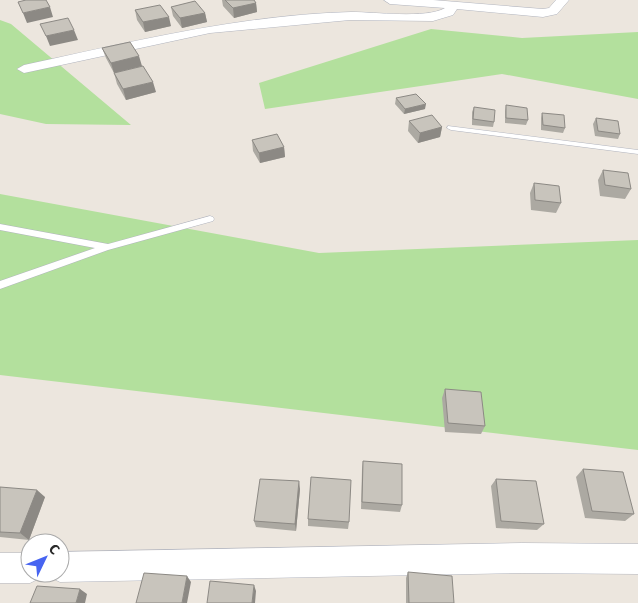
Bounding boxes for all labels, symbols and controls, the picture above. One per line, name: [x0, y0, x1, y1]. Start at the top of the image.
north arrow: [20, 533, 70, 583]
text: С: [45, 541, 63, 558]

